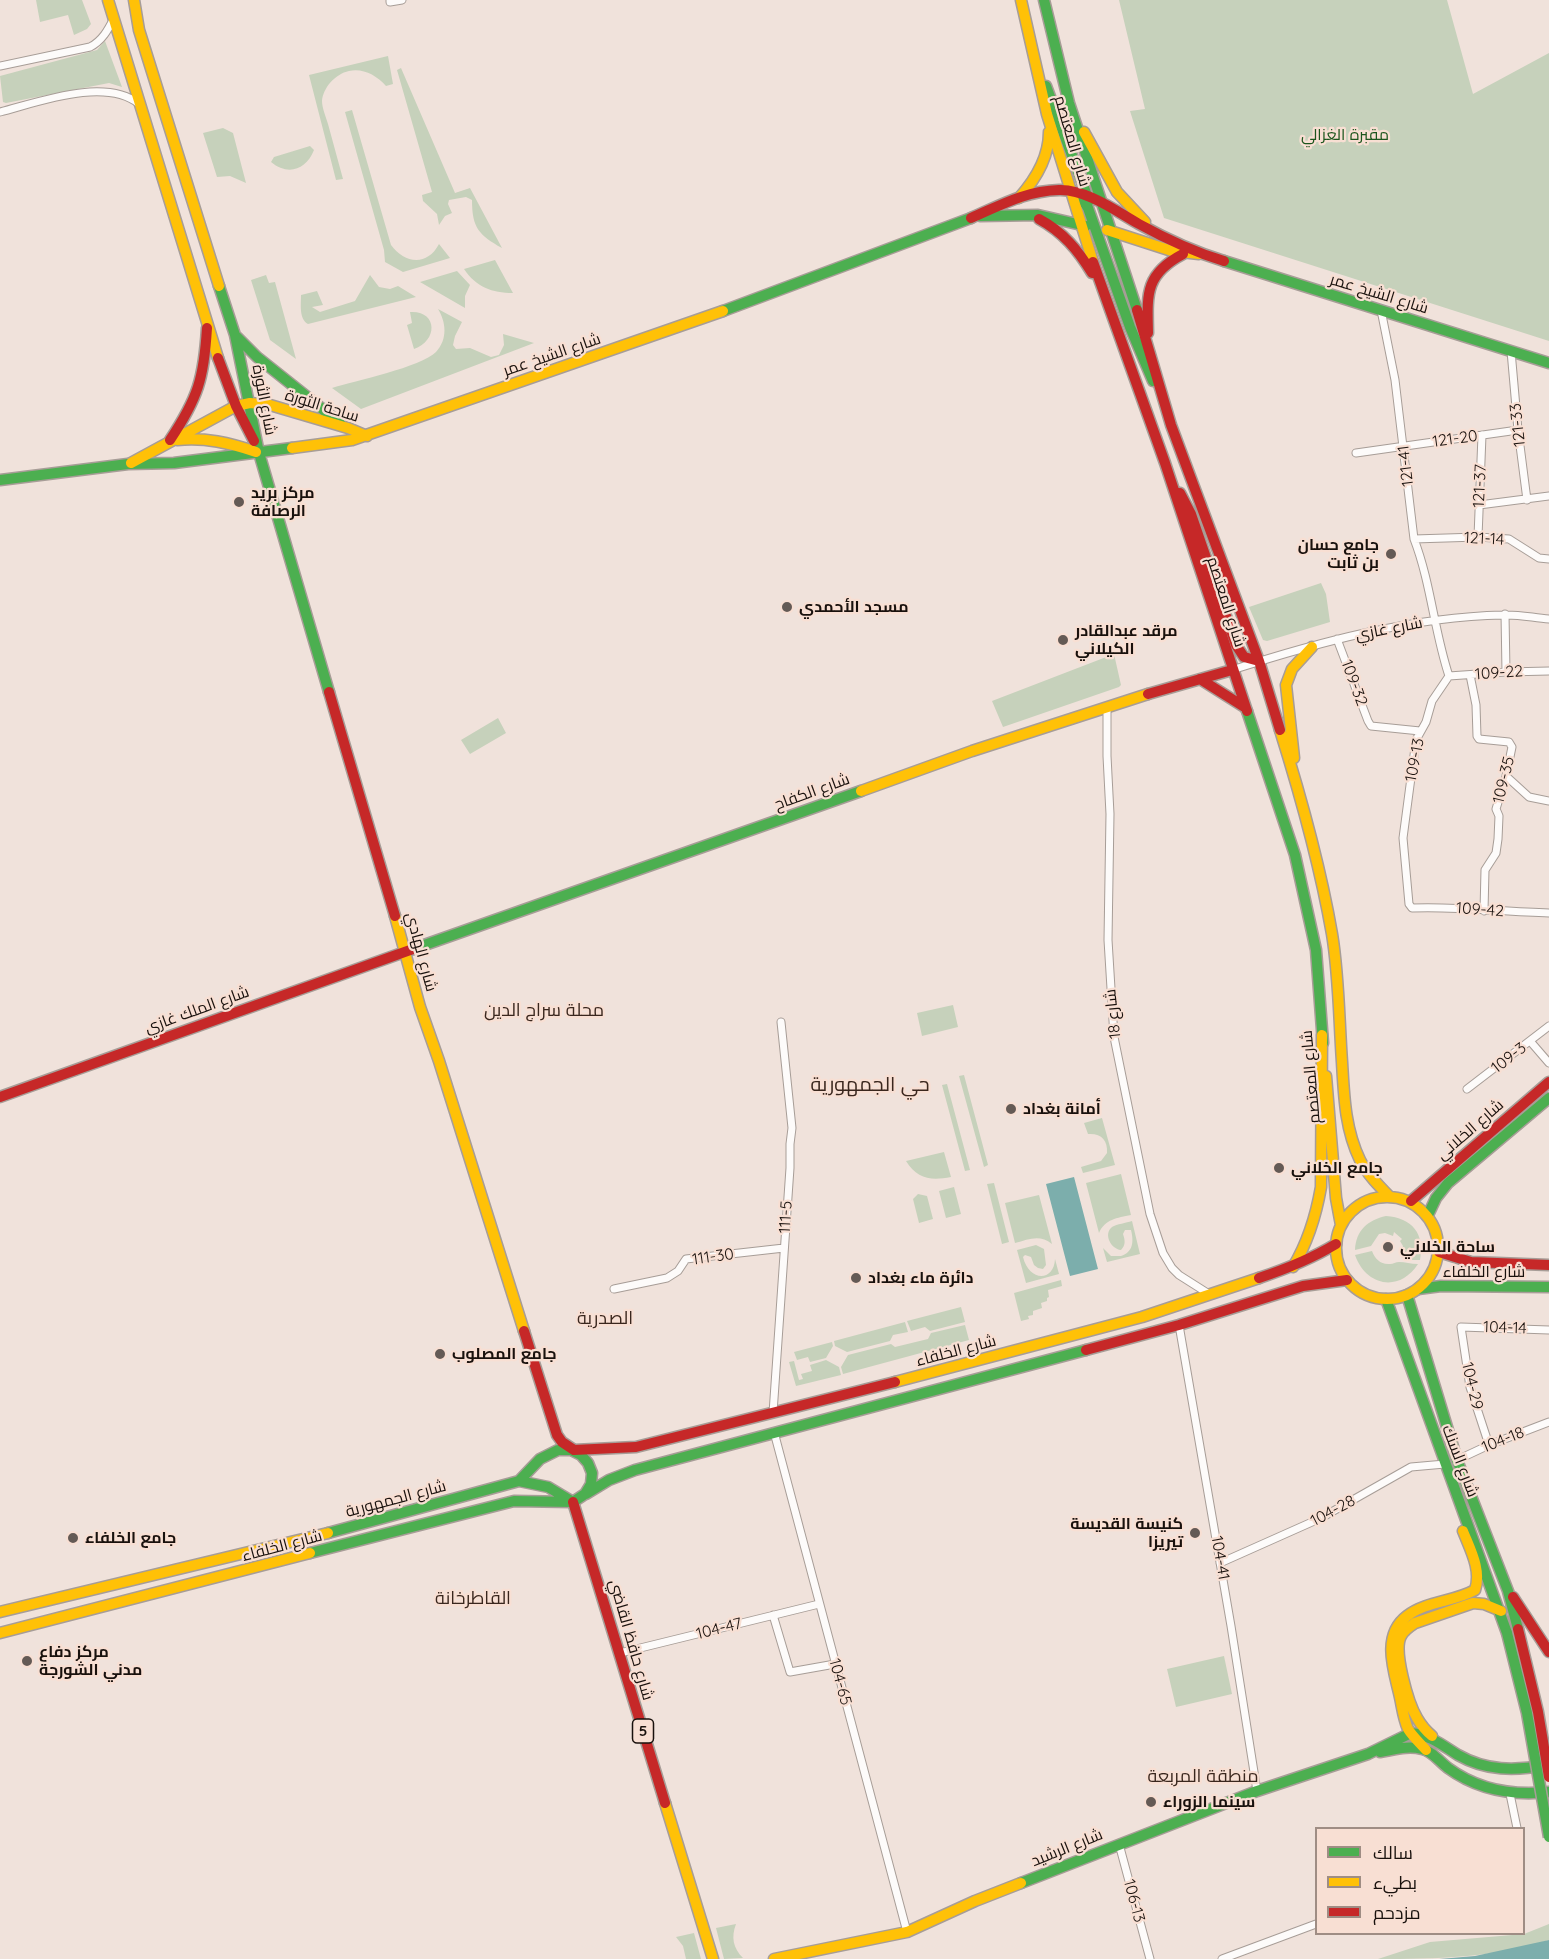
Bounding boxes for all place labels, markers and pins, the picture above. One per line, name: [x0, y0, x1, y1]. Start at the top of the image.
place label: مركز بريد الرصافة: [251, 483, 315, 521]
marker: مركز بريد الرصافة: [232, 495, 246, 509]
place label: جامع حسان بن ثابت: [1298, 535, 1379, 573]
marker: جامع حسان بن ثابت: [1384, 547, 1398, 561]
place label: مسجد الأحمدي: [799, 597, 908, 617]
marker: مسجد الأحمدي: [780, 600, 794, 614]
place label: مرقد عبدالقادر الكيلاني: [1075, 621, 1178, 659]
marker: مرقد عبدالقادر الكيلاني: [1056, 633, 1070, 647]
place label: أمانة بغداد: [1023, 1099, 1101, 1119]
marker: أمانة بغداد: [1004, 1102, 1018, 1116]
place label: جامع الخلاني: [1291, 1158, 1383, 1178]
marker: جامع الخلاني: [1272, 1161, 1286, 1175]
place label: ساحة الخلاني: [1400, 1237, 1495, 1257]
marker: ساحة الخلاني: [1381, 1240, 1395, 1254]
place label: دائرة ماء بغداد: [868, 1268, 973, 1288]
marker: دائرة ماء بغداد: [849, 1271, 863, 1285]
place label: جامع المصلوب: [452, 1344, 557, 1364]
marker: جامع المصلوب: [433, 1347, 447, 1361]
place label: كنيسة القديسة تيريزا: [1070, 1514, 1183, 1552]
marker: كنيسة القديسة تيريزا: [1188, 1526, 1202, 1540]
place label: جامع الخلفاء: [85, 1528, 176, 1548]
marker: جامع الخلفاء: [66, 1531, 80, 1545]
place label: مركز دفاع مدني الشورجة: [39, 1642, 142, 1680]
marker: مركز دفاع مدني الشورجة: [20, 1654, 34, 1668]
place label: سينما الزوراء: [1163, 1792, 1255, 1812]
marker: سينما الزوراء: [1144, 1795, 1158, 1809]

